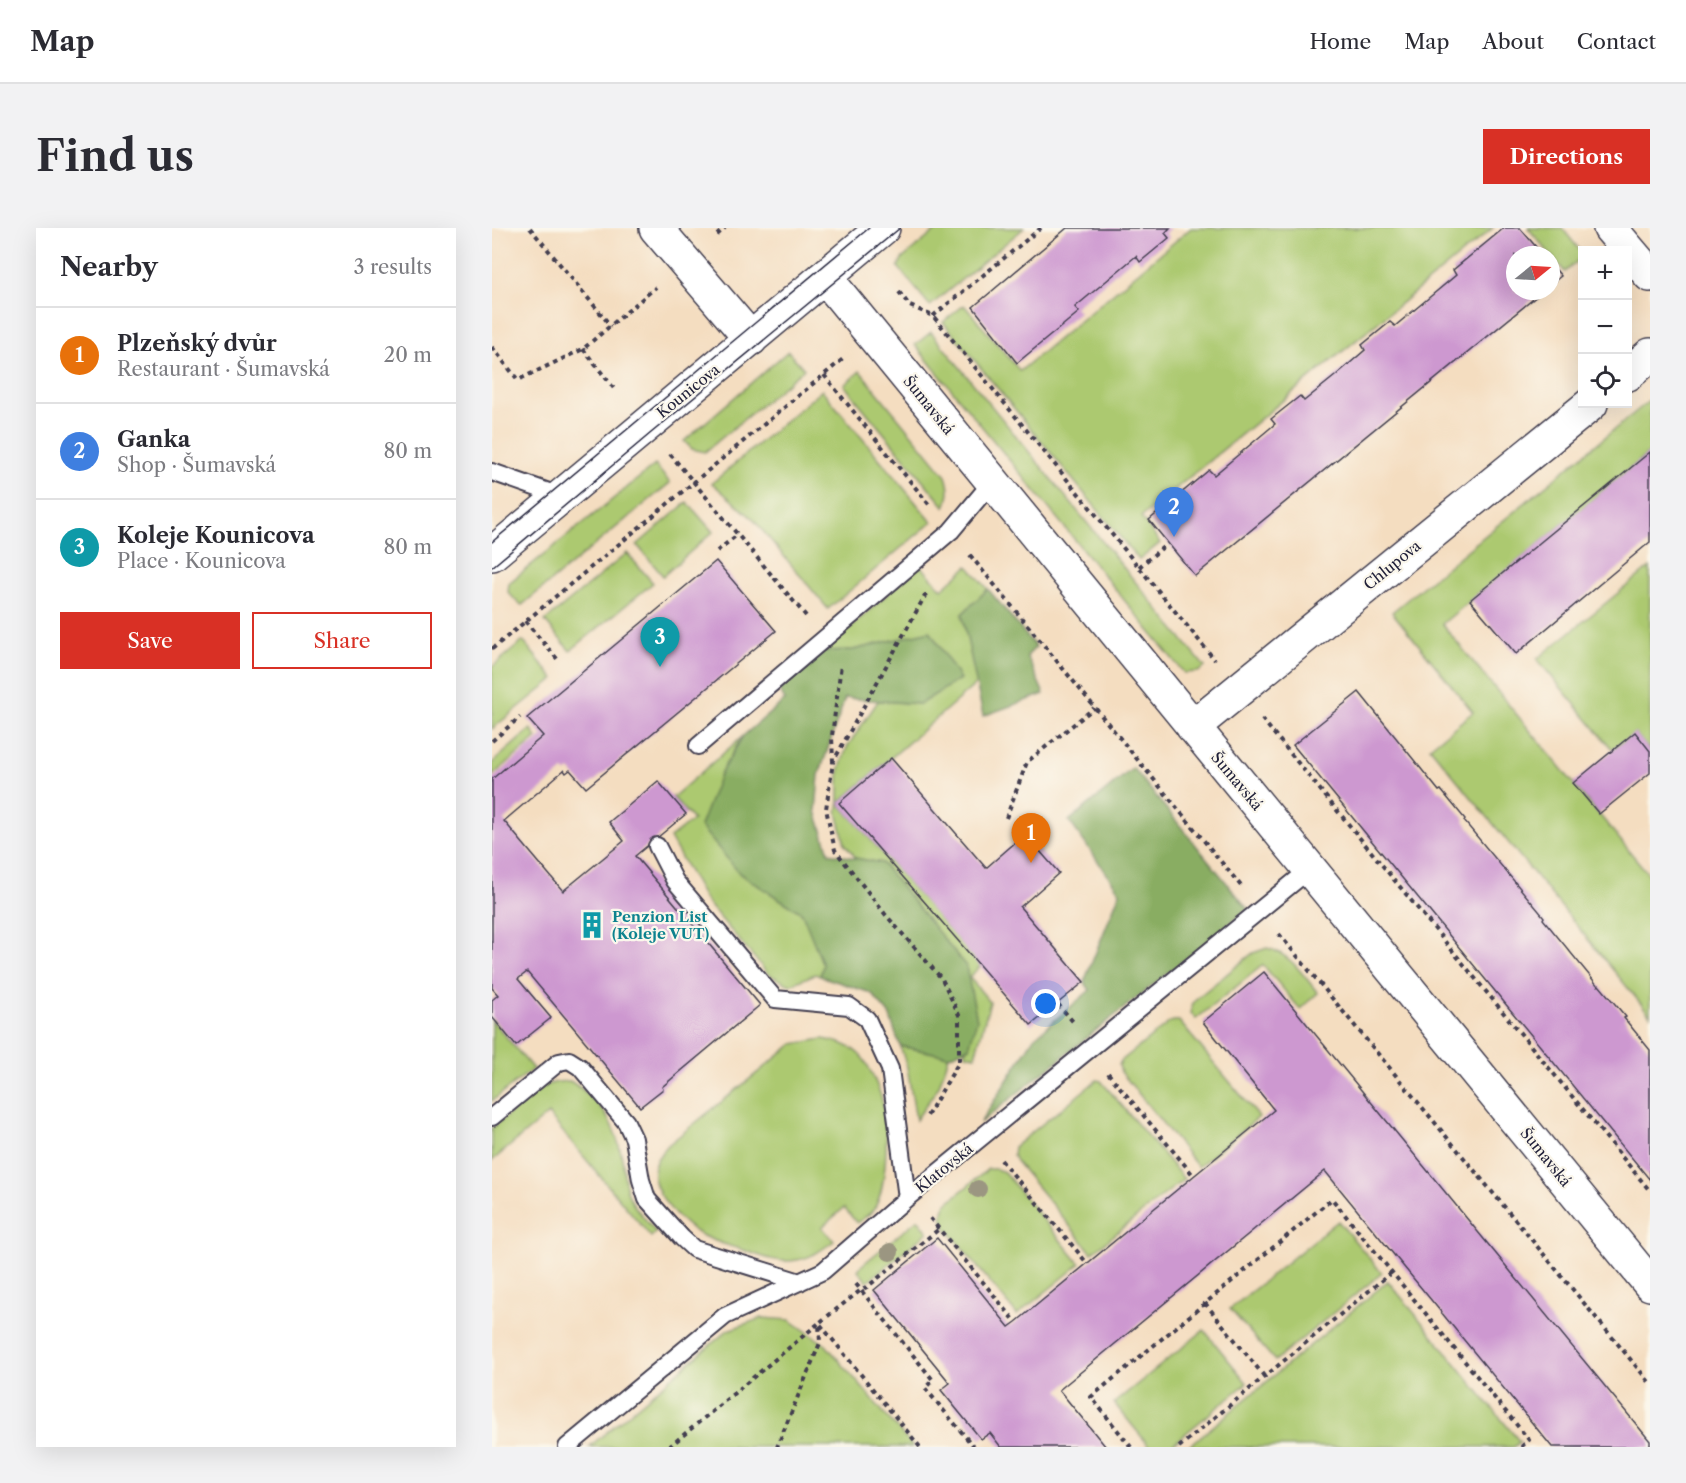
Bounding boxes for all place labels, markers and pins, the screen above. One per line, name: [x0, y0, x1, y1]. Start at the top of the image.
pin: 2: [1154, 488, 1194, 537]
pin: 3: [640, 618, 680, 667]
pin: 1: [1012, 814, 1050, 863]
place label: Penzion List (Koleje VUT): [612, 907, 709, 943]
building icon: Penzion List (Koleje VUT): [577, 910, 607, 940]

